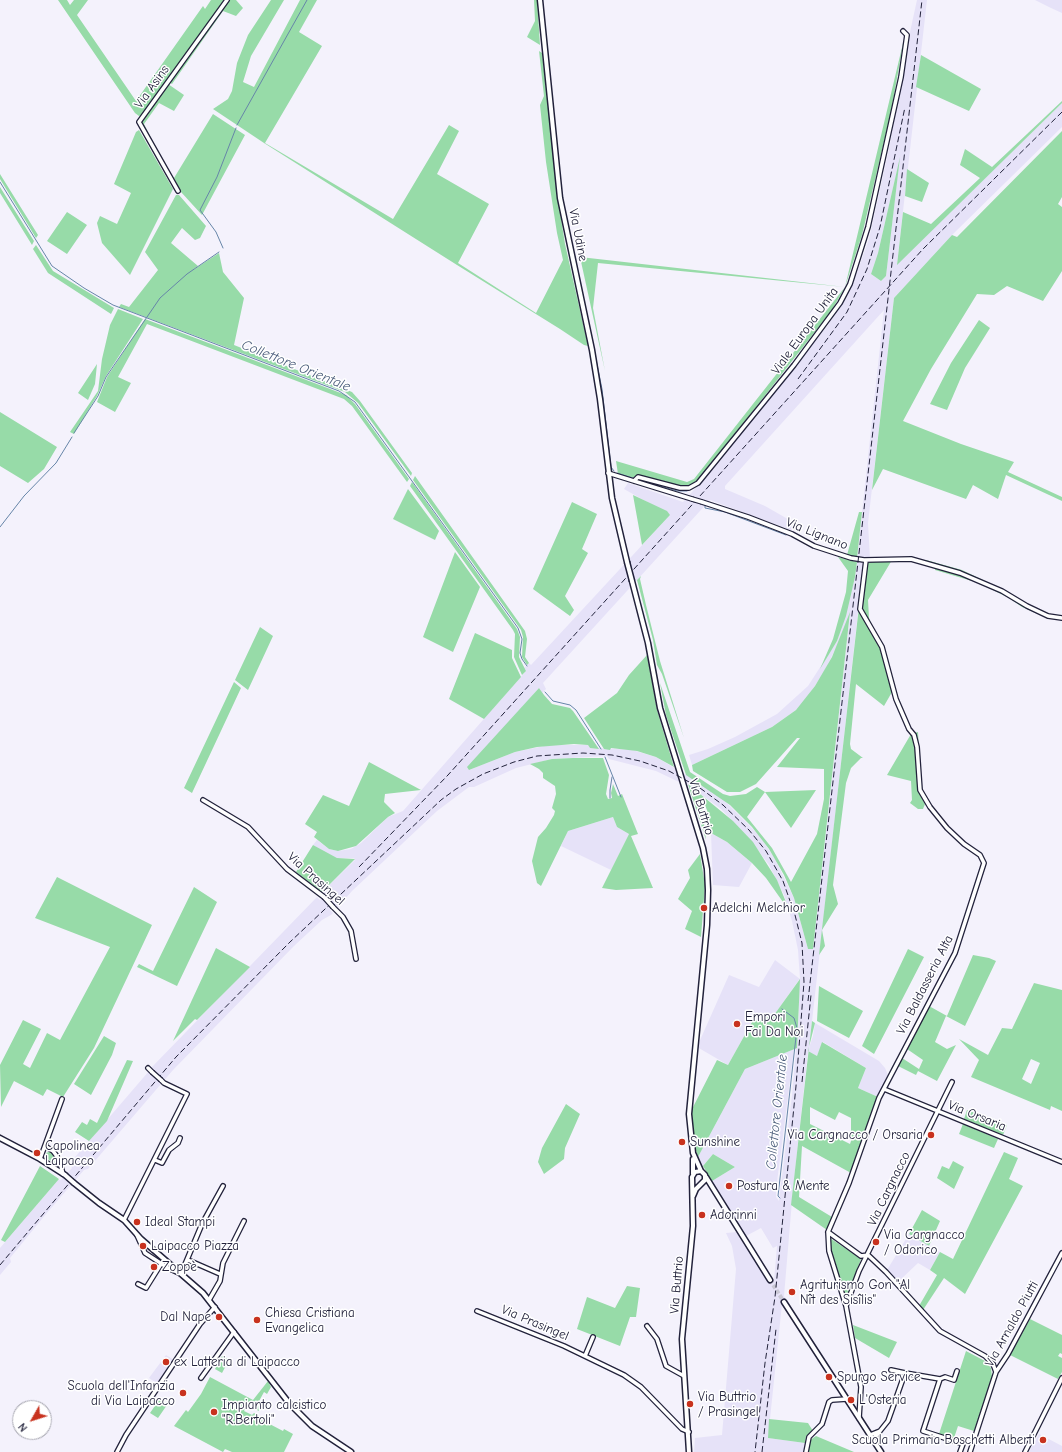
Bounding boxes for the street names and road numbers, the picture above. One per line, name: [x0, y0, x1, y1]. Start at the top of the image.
street label: Via Asins: [131, 62, 173, 112]
street label: Via Udine: [565, 207, 591, 263]
street label: Viale Europa Unita: [768, 284, 842, 378]
street label: Via Lignano: [784, 515, 850, 553]
street label: Via Buttrio: [685, 777, 717, 837]
street label: Via Prasingel: [284, 849, 348, 909]
street label: Via Baldasseria Alta: [893, 933, 957, 1037]
street label: Via Orsaria: [946, 1097, 1008, 1135]
street label: Via Cargnacco: [864, 1149, 914, 1229]
street label: Via Buttrio: [667, 1255, 687, 1315]
street label: Via Arnaldo Piutti: [982, 1278, 1042, 1370]
street label: Via Prasingel: [499, 1302, 571, 1344]

